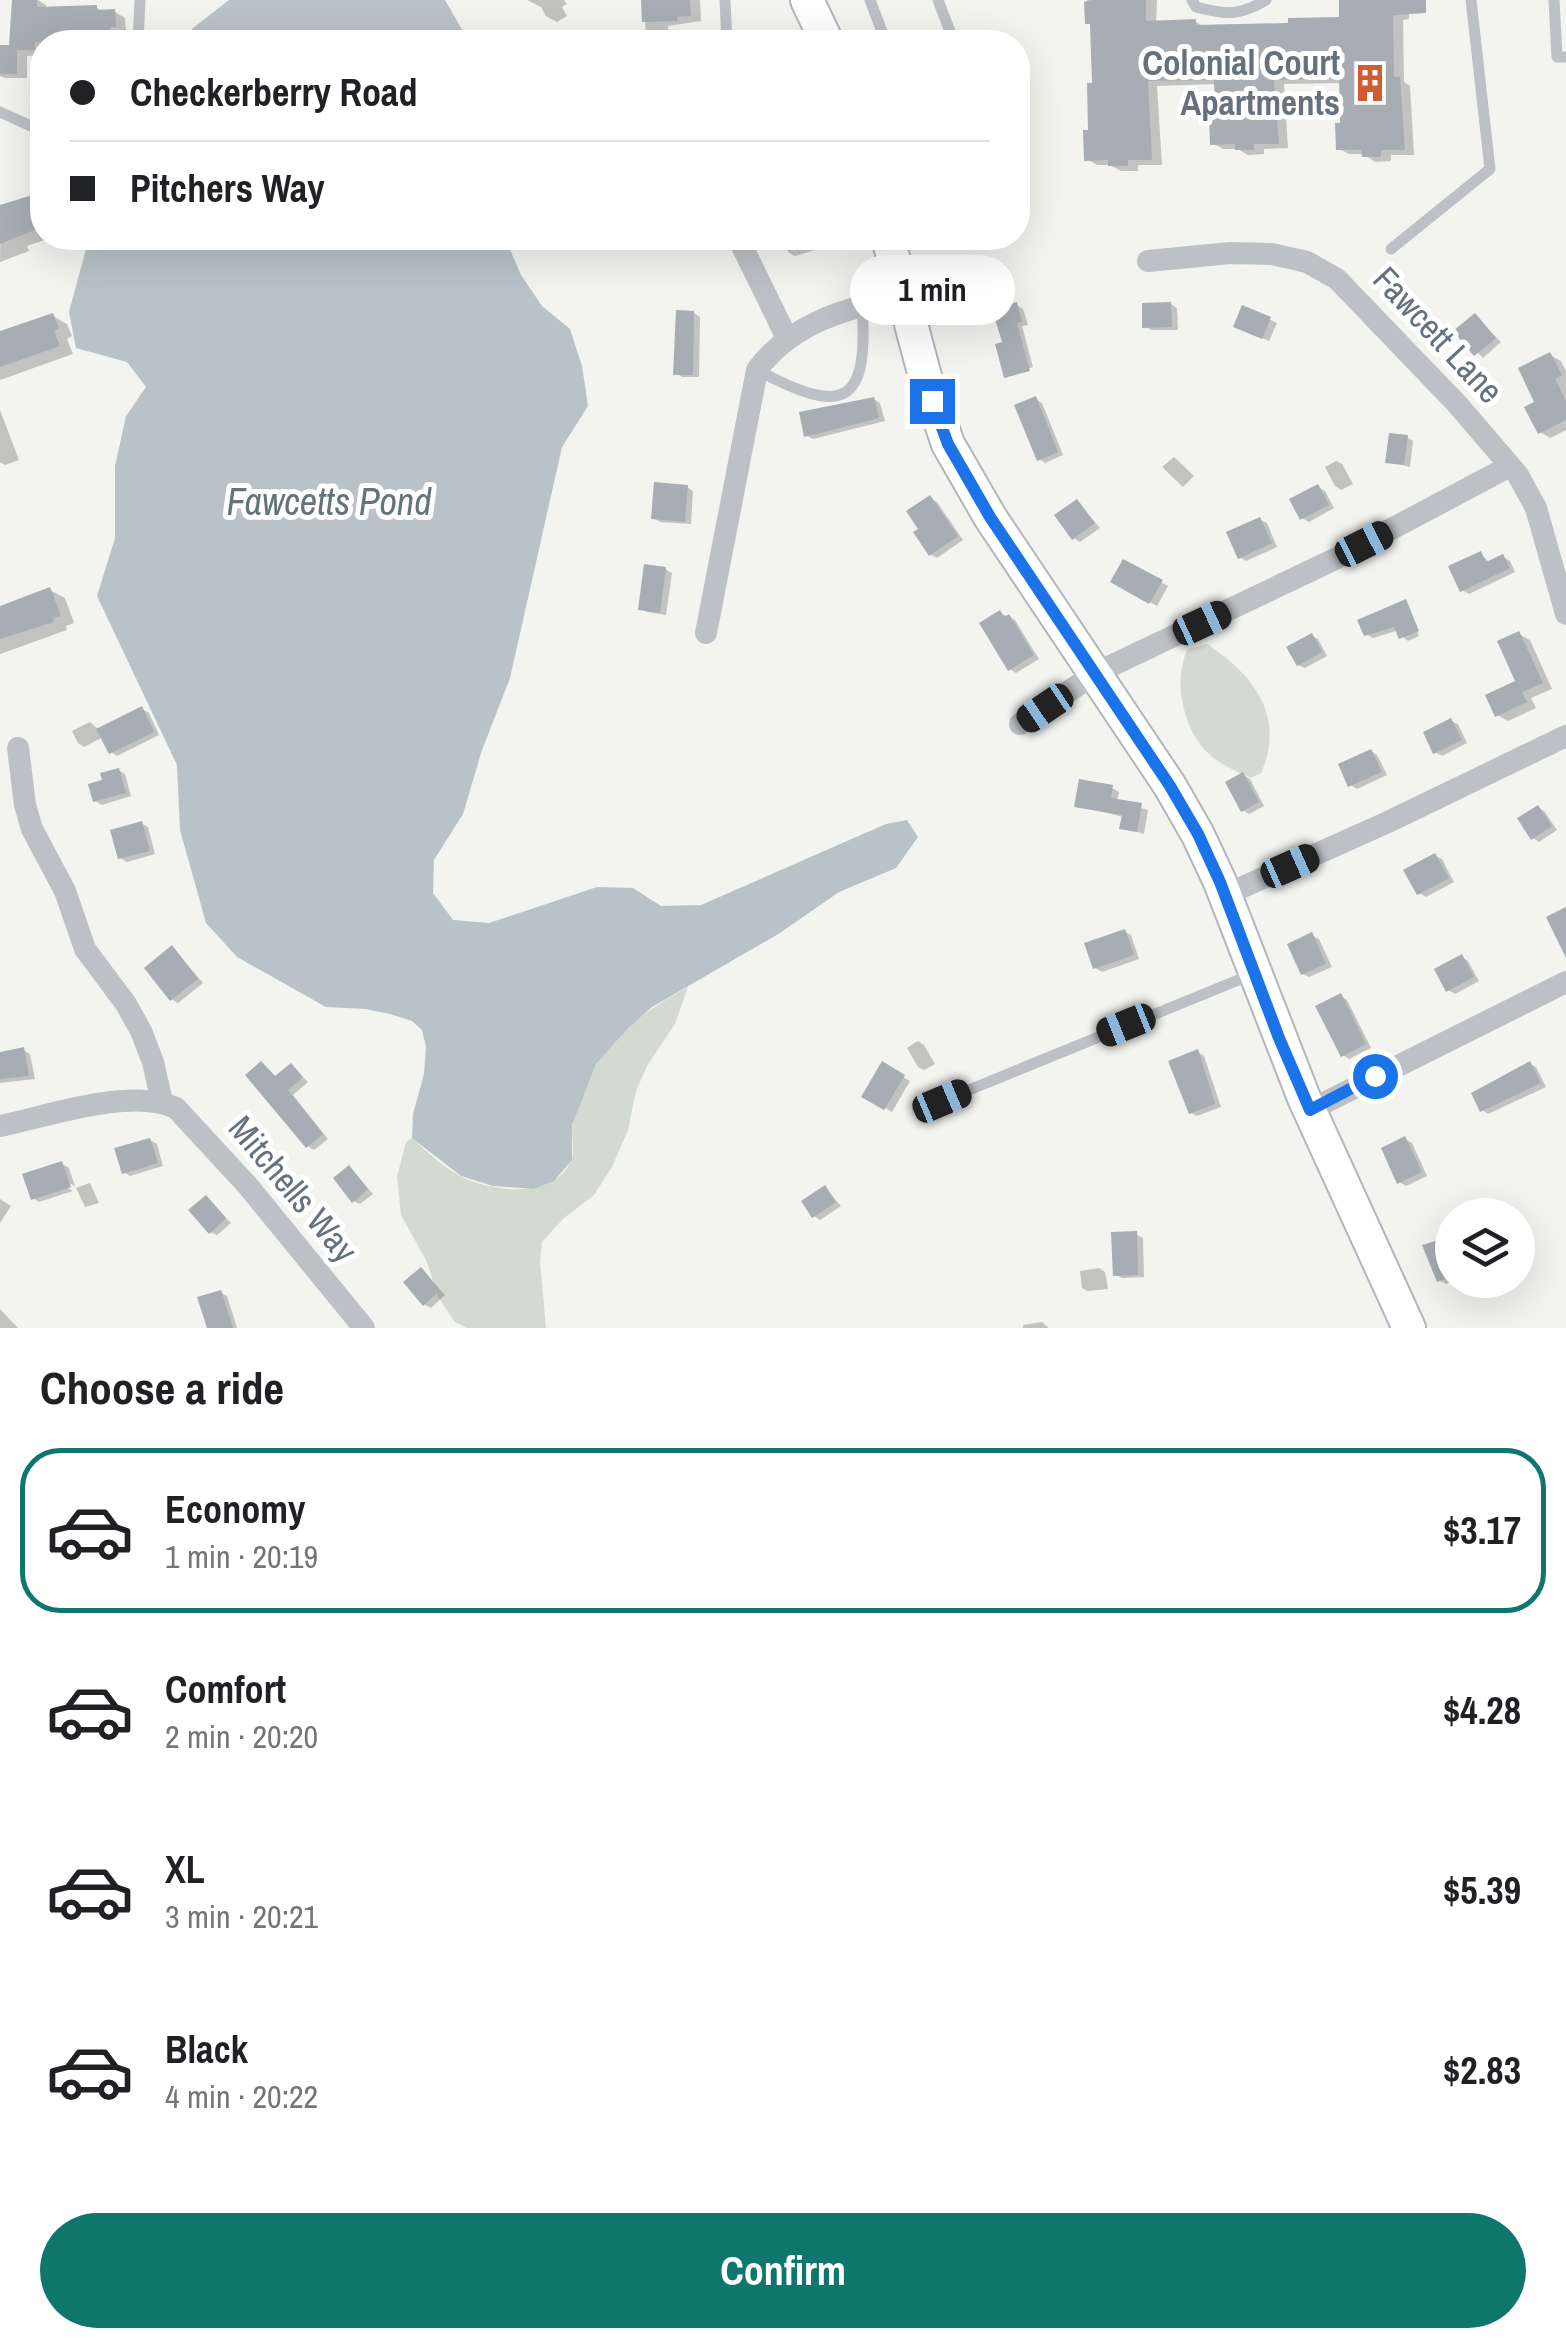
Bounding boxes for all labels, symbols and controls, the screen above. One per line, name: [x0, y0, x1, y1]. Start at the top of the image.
place label: Colonial Court Apartments: [1142, 39, 1340, 126]
building icon: Colonial Court Apartments: [1349, 62, 1391, 104]
text: Checkerberry Road: [130, 67, 417, 118]
text: Pitchers Way: [130, 163, 325, 214]
callout: 1 min: [850, 256, 1014, 326]
street label: Fawcett Lane: [1363, 256, 1514, 413]
text: 1 min: [898, 268, 967, 311]
route end: [910, 379, 955, 424]
water label: Fawcetts Pond: [227, 476, 432, 527]
car: [1330, 517, 1398, 571]
car: [1168, 597, 1236, 649]
car: [1012, 679, 1078, 737]
car: [1256, 840, 1324, 892]
car: [1093, 1000, 1159, 1050]
route start: [1353, 1054, 1398, 1099]
car: [909, 1075, 975, 1127]
street label: Mitchells Way: [218, 1106, 369, 1272]
map controls: [1435, 1198, 1535, 1298]
button: layers: [1435, 1198, 1535, 1298]
text: Choose a ride: [40, 1357, 284, 1418]
text: Economy: [165, 1484, 305, 1535]
icon: car: [45, 1486, 135, 1576]
text: $3.17: [1443, 1505, 1521, 1556]
text: 1 min · 20:19: [165, 1535, 318, 1578]
text: Comfort: [165, 1664, 286, 1715]
icon: car: [45, 1666, 135, 1756]
text: $4.28: [1443, 1685, 1521, 1736]
text: 2 min · 20:20: [165, 1715, 318, 1758]
text: XL: [165, 1844, 205, 1895]
icon: car: [45, 1846, 135, 1936]
text: $5.39: [1443, 1865, 1521, 1916]
text: 3 min · 20:21: [165, 1895, 318, 1938]
text: Black: [165, 2024, 248, 2075]
icon: car: [45, 2026, 135, 2116]
text: $2.83: [1443, 2045, 1521, 2096]
text: 4 min · 20:22: [165, 2075, 318, 2118]
button: Confirm: [40, 2213, 1526, 2328]

